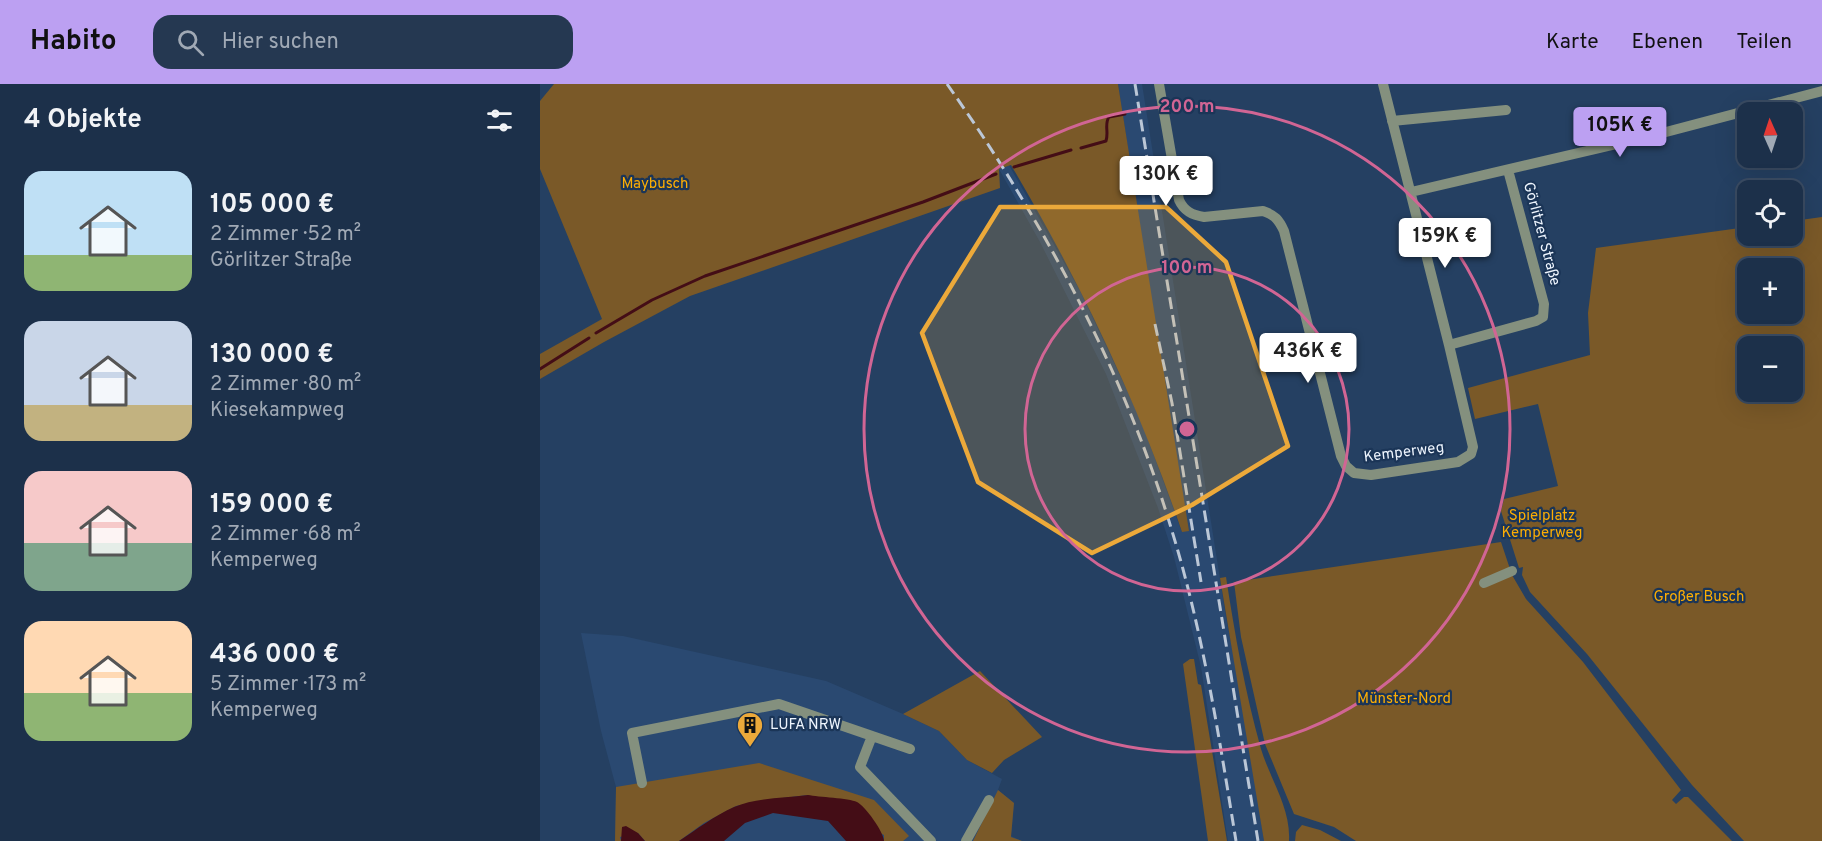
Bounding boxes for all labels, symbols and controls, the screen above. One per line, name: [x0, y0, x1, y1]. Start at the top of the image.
search box: [153, 15, 573, 69]
text: Habito: [30, 24, 117, 60]
icon: search: [174, 26, 207, 59]
text: Hier suchen: [222, 29, 339, 56]
text: Karte: [1546, 29, 1598, 56]
text: Ebenen: [1631, 29, 1703, 56]
text: Teilen: [1736, 29, 1792, 56]
text: 200 m: [1159, 96, 1215, 119]
north arrow: [1737, 102, 1803, 168]
map controls: [1737, 102, 1803, 402]
text: 4 Objekte: [24, 104, 142, 137]
icon: filters: [483, 104, 516, 137]
pin: 105K €: [1571, 107, 1669, 158]
text: 105K €: [1587, 113, 1653, 139]
pin: 130K €: [1117, 156, 1215, 207]
text: 130K €: [1134, 162, 1198, 188]
park label: Maybusch: [621, 175, 689, 194]
street label: Görlitzer Straße: [1518, 180, 1564, 288]
button: locate: [1737, 180, 1803, 246]
text: 105 000 €: [210, 189, 334, 222]
icon: home: [72, 195, 144, 267]
pin: 159K €: [1396, 218, 1494, 269]
text: 2 Zimmer · 52 m²: [210, 222, 361, 248]
text: 159K €: [1413, 224, 1477, 250]
text: Görlitzer Straße: [210, 248, 352, 274]
text: 100 m: [1161, 257, 1213, 280]
button: +: [1737, 258, 1803, 324]
pin: 436K €: [1259, 333, 1357, 384]
button: −: [1737, 336, 1803, 402]
text: 130 000 €: [210, 339, 334, 372]
text: 436K €: [1274, 339, 1343, 365]
icon: home: [72, 345, 144, 417]
text: 2 Zimmer · 80 m²: [210, 372, 361, 398]
text: Kiesekampweg: [210, 398, 344, 424]
centre of rings: [1177, 419, 1197, 439]
street label: Kemperweg: [1363, 439, 1445, 467]
text: 159 000 €: [210, 489, 333, 522]
icon: home: [72, 495, 144, 567]
park label: Spielplatz Kemperweg: [1502, 507, 1582, 543]
text: 2 Zimmer · 68 m²: [210, 522, 361, 548]
text: Kemperweg: [210, 548, 318, 574]
park label: Großer Busch: [1653, 588, 1745, 607]
text: 436 000 €: [210, 639, 339, 672]
icon: home: [72, 645, 144, 717]
text: 5 Zimmer · 173 m²: [210, 672, 366, 698]
park label: Münster-Nord: [1357, 690, 1451, 709]
text: Kemperweg: [210, 698, 318, 724]
building icon: LUFA NRW: [735, 710, 765, 748]
place label: LUFA NRW: [770, 716, 841, 735]

